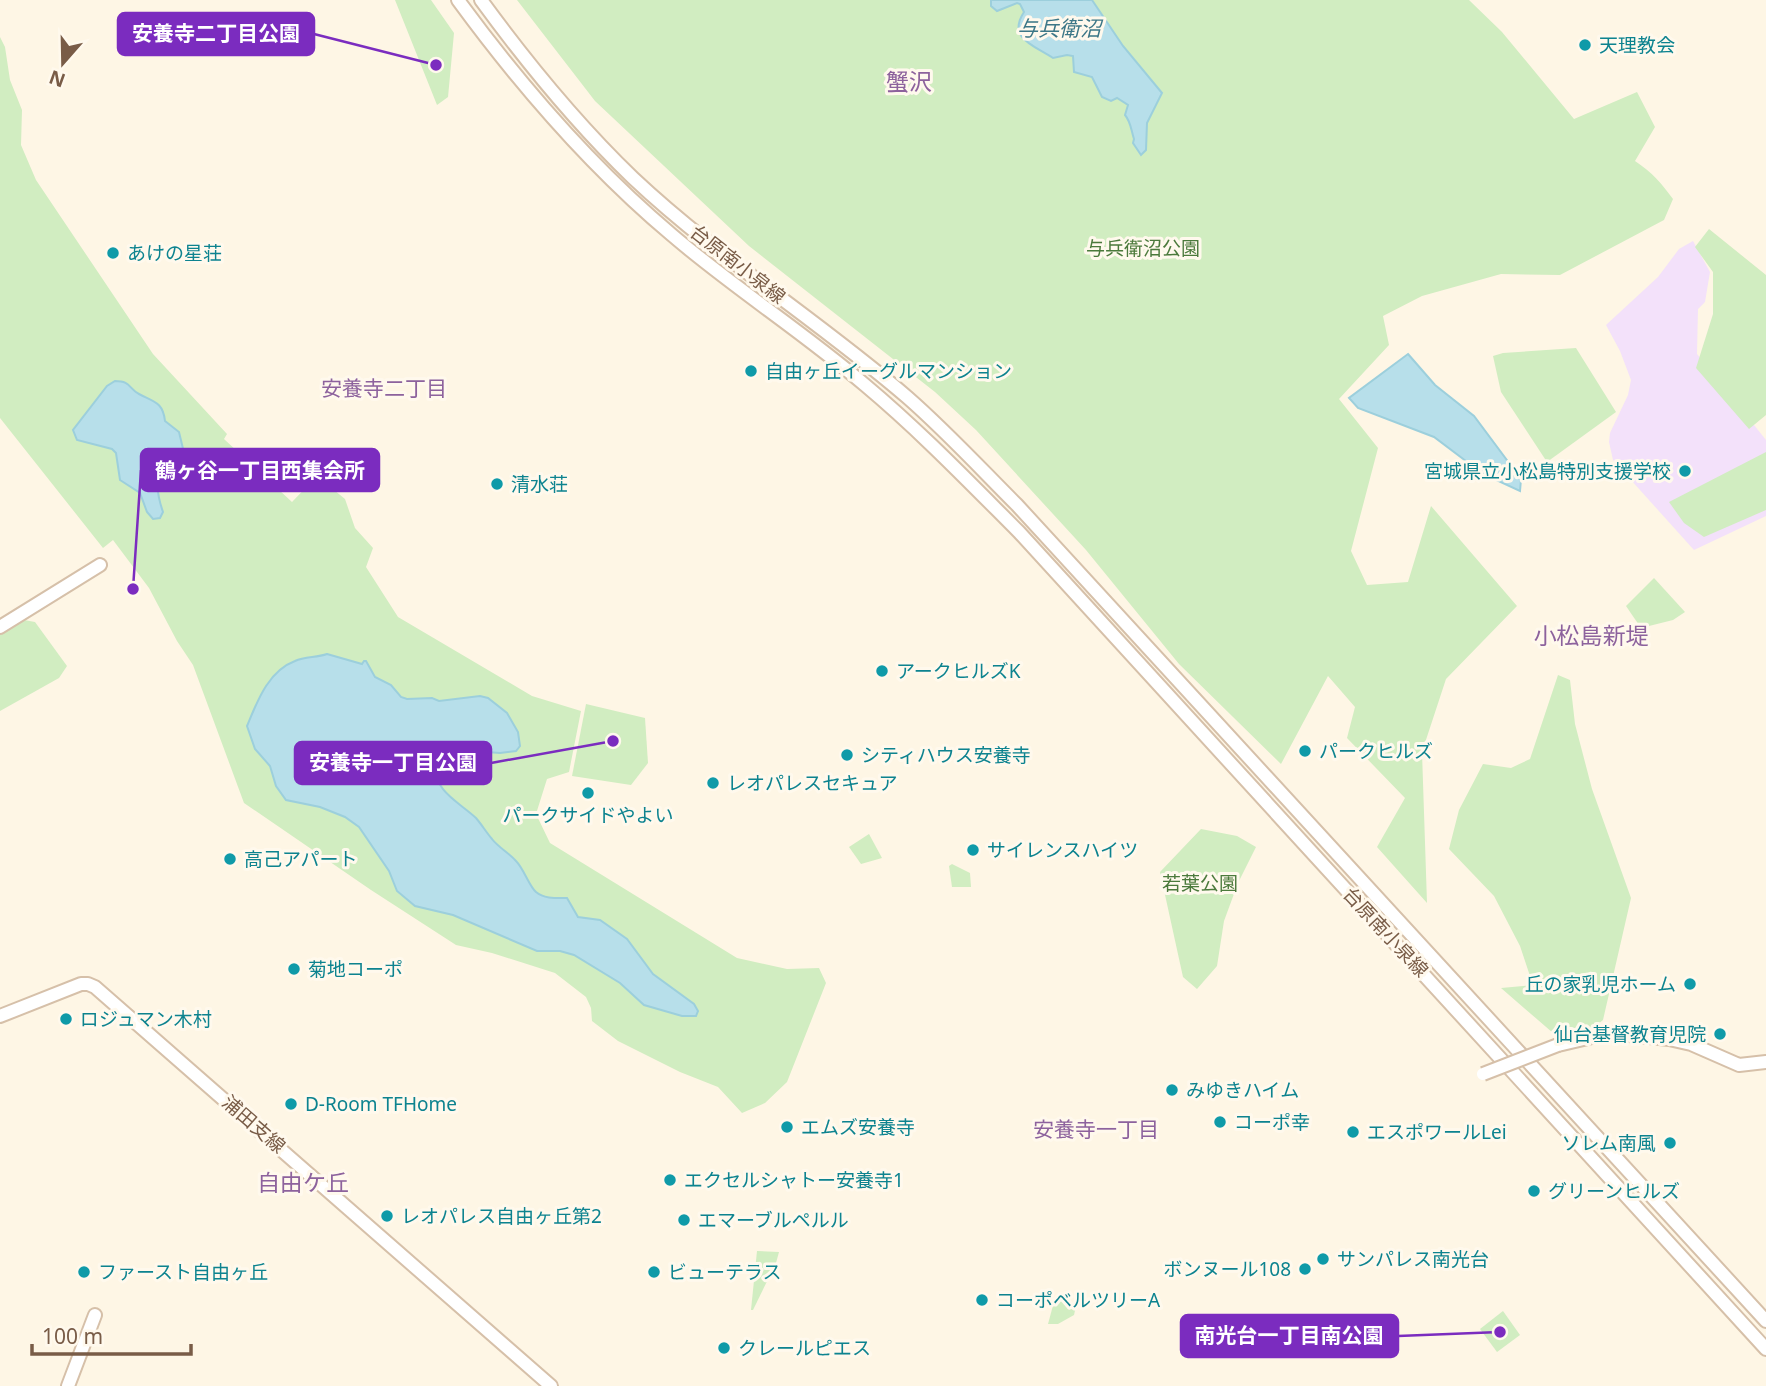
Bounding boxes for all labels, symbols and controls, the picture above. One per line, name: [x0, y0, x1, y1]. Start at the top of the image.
callout: 安養寺二丁目公園: [118, 13, 314, 55]
water label: 与兵衛沼: [1017, 14, 1104, 42]
text: 安養寺二丁目公園: [132, 19, 300, 47]
north arrow: [28, 28, 98, 98]
place label: 天理教会: [1599, 32, 1675, 58]
marker: 天理教会: [1577, 37, 1593, 53]
text: N: [45, 64, 69, 94]
district label: 蟹沢: [886, 65, 932, 97]
street label: 台原南小泉線: [685, 219, 791, 309]
park label: 与兵衛沼公園: [1086, 235, 1200, 261]
place label: あけの星荘: [127, 240, 222, 266]
marker: あけの星荘: [105, 245, 121, 261]
place label: 自由ヶ丘イーグルマンション: [765, 358, 1012, 384]
marker: 自由ヶ丘イーグルマンション: [743, 363, 759, 379]
district label: 安養寺二丁目: [321, 374, 447, 402]
callout: 鶴ヶ谷一丁目西集会所: [141, 449, 379, 491]
text: 鶴ヶ谷一丁目西集会所: [155, 456, 365, 484]
place label: 宮城県立小松島特別支援学校: [1424, 458, 1671, 484]
marker: 宮城県立小松島特別支援学校: [1677, 463, 1693, 479]
place label: 清水荘: [511, 471, 568, 497]
marker: 清水荘: [489, 476, 505, 492]
district label: 小松島新堤: [1534, 619, 1649, 651]
place label: アークヒルズK: [896, 658, 1021, 684]
marker: アークヒルズK: [874, 663, 890, 679]
place label: パークヒルズ: [1319, 738, 1433, 764]
callout: 安養寺一丁目公園: [295, 742, 491, 784]
place label: シティハウス安養寺: [861, 742, 1031, 768]
marker: パークヒルズ: [1297, 743, 1313, 759]
marker: シティハウス安養寺: [839, 747, 855, 763]
text: 安養寺一丁目公園: [309, 748, 477, 776]
place label: レオパレスセキュア: [727, 770, 898, 796]
marker: レオパレスセキュア: [705, 775, 721, 791]
marker: パークサイドやよい: [580, 785, 596, 801]
place label: パークサイドやよい: [502, 802, 674, 828]
place label: サイレンスハイツ: [987, 837, 1138, 863]
marker: サイレンスハイツ: [965, 842, 981, 858]
place label: 高己アパート: [244, 846, 358, 872]
marker: 高己アパート: [222, 851, 238, 867]
park label: 若葉公園: [1162, 870, 1238, 896]
street label: 台原南小泉線: [1338, 881, 1434, 983]
place label: 菊地コーポ: [308, 956, 403, 982]
marker: 菊地コーポ: [286, 961, 302, 977]
place label: 丘の家乳児ホーム: [1525, 971, 1676, 997]
marker: 丘の家乳児ホーム: [1682, 976, 1698, 992]
place label: ロジュマン木村: [80, 1006, 212, 1032]
marker: ロジュマン木村: [58, 1011, 74, 1027]
place label: 仙台基督教育児院: [1554, 1021, 1706, 1047]
marker: 仙台基督教育児院: [1712, 1026, 1728, 1042]
place label: みゆきハイム: [1186, 1077, 1299, 1103]
marker: みゆきハイム: [1164, 1082, 1180, 1098]
street label: 浦田支線: [217, 1089, 291, 1159]
place label: D-Room TFHome: [305, 1091, 457, 1117]
marker: D-Room TFHome: [283, 1096, 299, 1112]
place label: コーポ幸: [1234, 1109, 1310, 1135]
place label: エムズ安養寺: [801, 1114, 915, 1140]
marker: コーポ幸: [1212, 1114, 1228, 1130]
district label: 安養寺一丁目: [1033, 1115, 1159, 1143]
marker: エムズ安養寺: [779, 1119, 795, 1135]
place label: エスポワールLei: [1367, 1119, 1507, 1145]
marker: エスポワールLei: [1345, 1124, 1361, 1140]
place label: ソレム南風: [1561, 1130, 1656, 1156]
marker: ソレム南風: [1662, 1135, 1678, 1151]
district label: 自由ケ丘: [257, 1166, 349, 1198]
place label: エクセルシャトー安養寺1: [684, 1167, 904, 1193]
marker: エクセルシャトー安養寺1: [662, 1172, 678, 1188]
place label: グリーンヒルズ: [1548, 1178, 1680, 1204]
marker: グリーンヒルズ: [1526, 1183, 1542, 1199]
place label: レオパレス自由ヶ丘第2: [401, 1203, 602, 1229]
place label: エマーブルペルル: [698, 1207, 849, 1233]
marker: レオパレス自由ヶ丘第2: [379, 1208, 395, 1224]
marker: エマーブルペルル: [676, 1212, 692, 1228]
place label: サンパレス南光台: [1337, 1246, 1489, 1272]
marker: サンパレス南光台: [1315, 1251, 1331, 1267]
place label: ボンヌール108: [1163, 1256, 1291, 1282]
place label: ファースト自由ヶ丘: [98, 1259, 268, 1285]
place label: ビューテラス: [668, 1259, 782, 1285]
marker: ボンヌール108: [1297, 1261, 1313, 1277]
marker: ファースト自由ヶ丘: [76, 1264, 92, 1280]
marker: ビューテラス: [646, 1264, 662, 1280]
place label: コーポベルツリーA: [996, 1287, 1161, 1313]
marker: コーポベルツリーA: [974, 1292, 990, 1308]
scale bar: [32, 1312, 191, 1356]
callout: 南光台一丁目南公園: [1181, 1315, 1398, 1357]
text: 南光台一丁目南公園: [1195, 1321, 1384, 1349]
text: 100 m: [42, 1322, 103, 1350]
place label: クレールピエス: [738, 1335, 871, 1361]
marker: クレールピエス: [716, 1340, 732, 1356]

